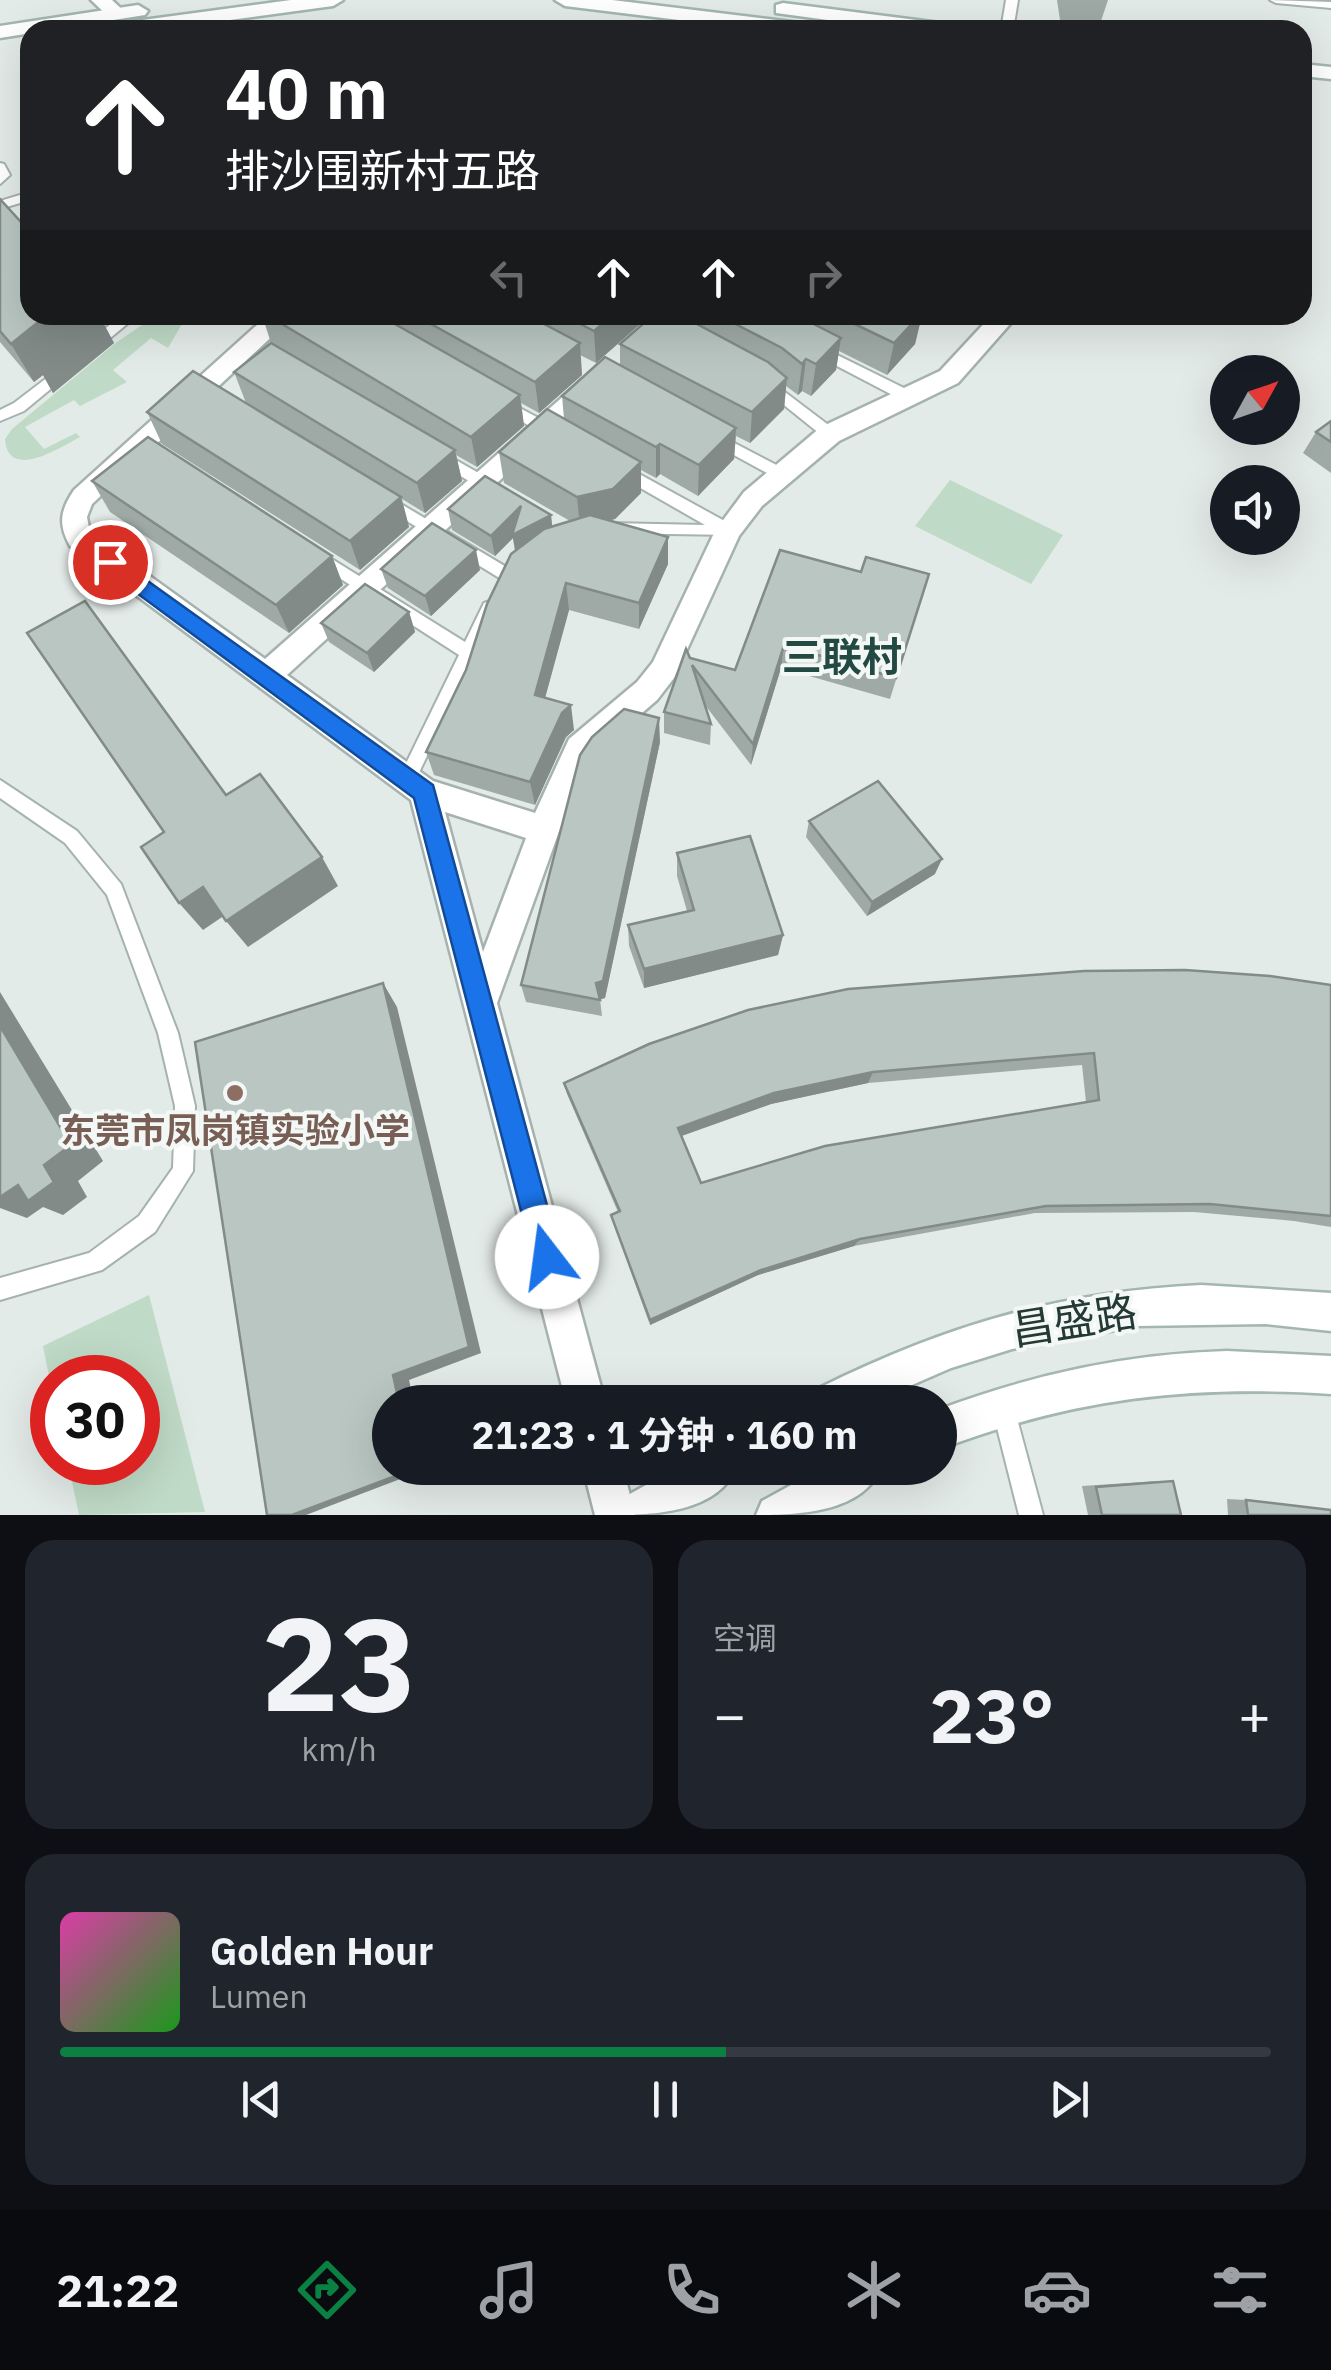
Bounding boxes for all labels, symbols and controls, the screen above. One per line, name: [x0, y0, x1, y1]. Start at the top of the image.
text: 40 m: [225, 47, 388, 138]
icon: ahead: [60, 60, 190, 190]
text: 排沙围新村五路: [225, 141, 540, 199]
icon: left: [481, 250, 536, 305]
icon: ahead: [586, 250, 641, 305]
icon: ahead: [691, 250, 746, 305]
icon: right: [796, 250, 851, 305]
north arrow: [1210, 355, 1300, 445]
map controls: [1210, 355, 1300, 555]
button: sound: [1210, 465, 1300, 555]
pin: [68, 520, 153, 605]
icon: arrive: [83, 535, 138, 590]
district label: 三联村: [782, 630, 902, 682]
marker: 东莞市凤岗镇实验小学: [224, 1082, 246, 1104]
place label: 东莞市凤岗镇实验小学: [60, 1107, 410, 1153]
position arrow: [495, 1205, 599, 1309]
street label: 昌盛路: [1007, 1283, 1141, 1357]
speed limit sign: 30: [30, 1355, 160, 1485]
text: 21:23 · 1 分钟 · 160 m: [472, 1410, 857, 1459]
text: 23: [261, 1578, 417, 1747]
text: 空调: [713, 1617, 777, 1659]
text: 23°: [929, 1666, 1055, 1764]
text: −: [713, 1679, 746, 1750]
text: +: [1238, 1679, 1271, 1750]
text: km/h: [301, 1728, 377, 1770]
text: Golden Hour: [210, 1926, 433, 1975]
text: Lumen: [210, 1975, 308, 2017]
icon: previous: [234, 2072, 289, 2127]
icon: pause: [638, 2072, 693, 2127]
icon: next: [1042, 2072, 1097, 2127]
icon: directions: [292, 2255, 362, 2325]
icon: music: [474, 2255, 544, 2325]
icon: phone: [657, 2255, 727, 2325]
icon: climate: [839, 2255, 909, 2325]
icon: car: [1022, 2255, 1092, 2325]
icon: filters: [1205, 2255, 1275, 2325]
text: 21:22: [56, 2261, 179, 2319]

